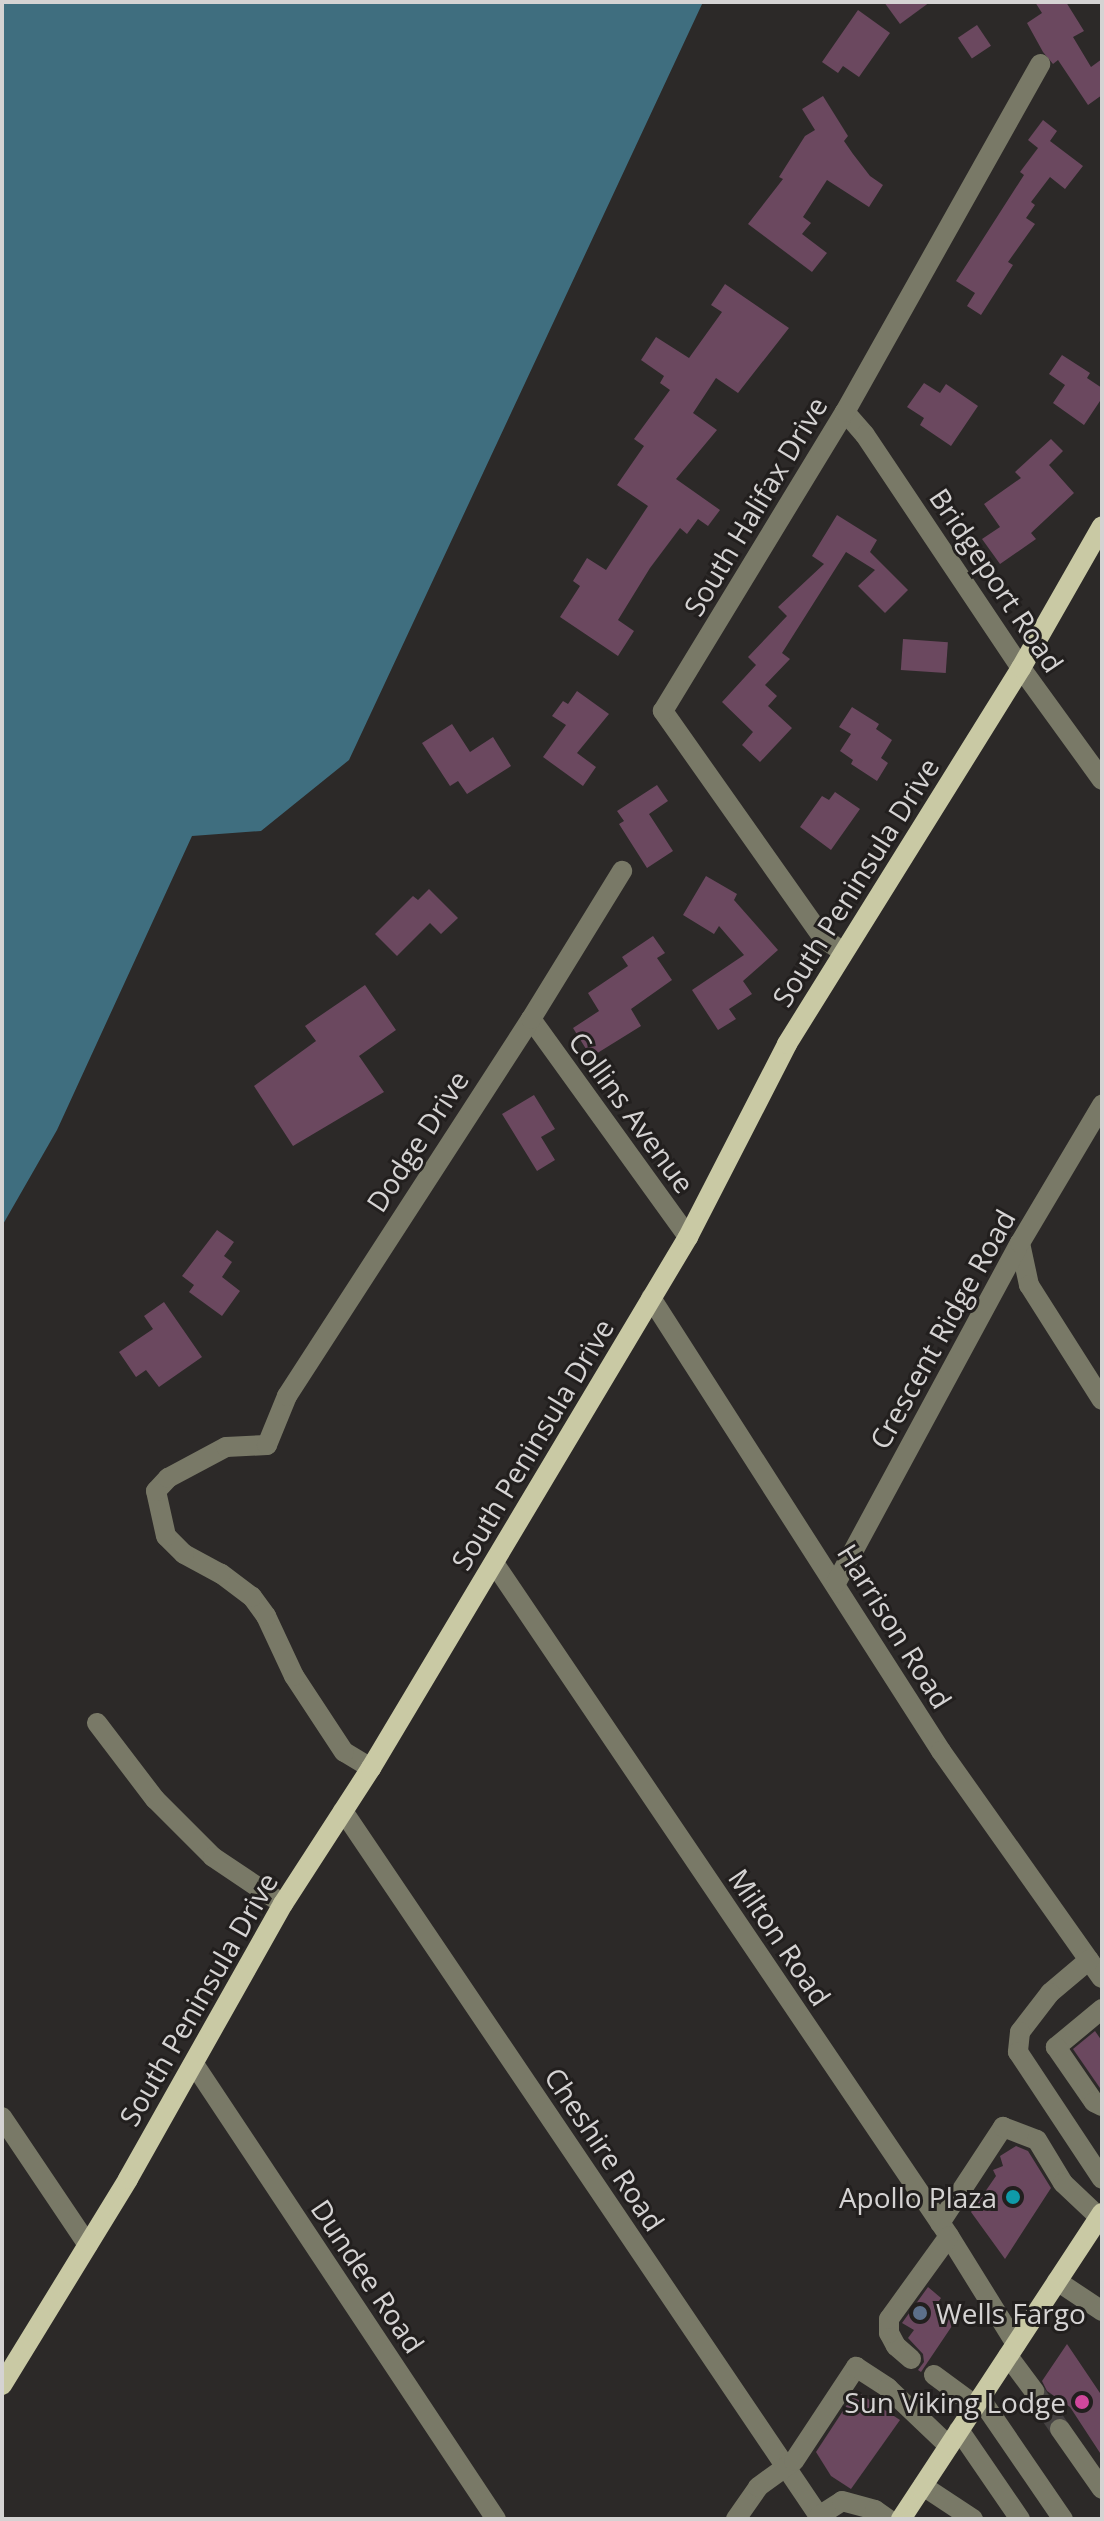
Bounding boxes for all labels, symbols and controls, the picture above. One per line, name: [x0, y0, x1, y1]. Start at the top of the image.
street label: South Halifax Drive: [676, 390, 834, 622]
street label: Bridgeport Road: [923, 482, 1071, 678]
street label: South Peninsula Drive: [765, 752, 945, 1012]
street label: Collins Avenue: [562, 1025, 702, 1199]
street label: Dodge Drive: [359, 1064, 475, 1218]
street label: Crescent Ridge Road: [862, 1204, 1022, 1454]
street label: South Peninsula Drive: [444, 1312, 620, 1576]
street label: Harrison Road: [831, 1538, 959, 1714]
street label: Milton Road: [722, 1862, 838, 2012]
street label: South Peninsula Drive: [112, 1866, 284, 2132]
street label: Cheshire Road: [538, 2061, 672, 2237]
place label: Apollo Plaza: [839, 2180, 997, 2214]
marker: Apollo Plaza: [1004, 2188, 1022, 2206]
street label: Dundee Road: [304, 2193, 432, 2359]
place label: Wells Fargo: [936, 2296, 1086, 2330]
marker: Wells Fargo: [911, 2304, 929, 2322]
place label: Sun Viking Lodge: [844, 2385, 1066, 2419]
marker: Sun Viking Lodge: [1073, 2393, 1091, 2411]

